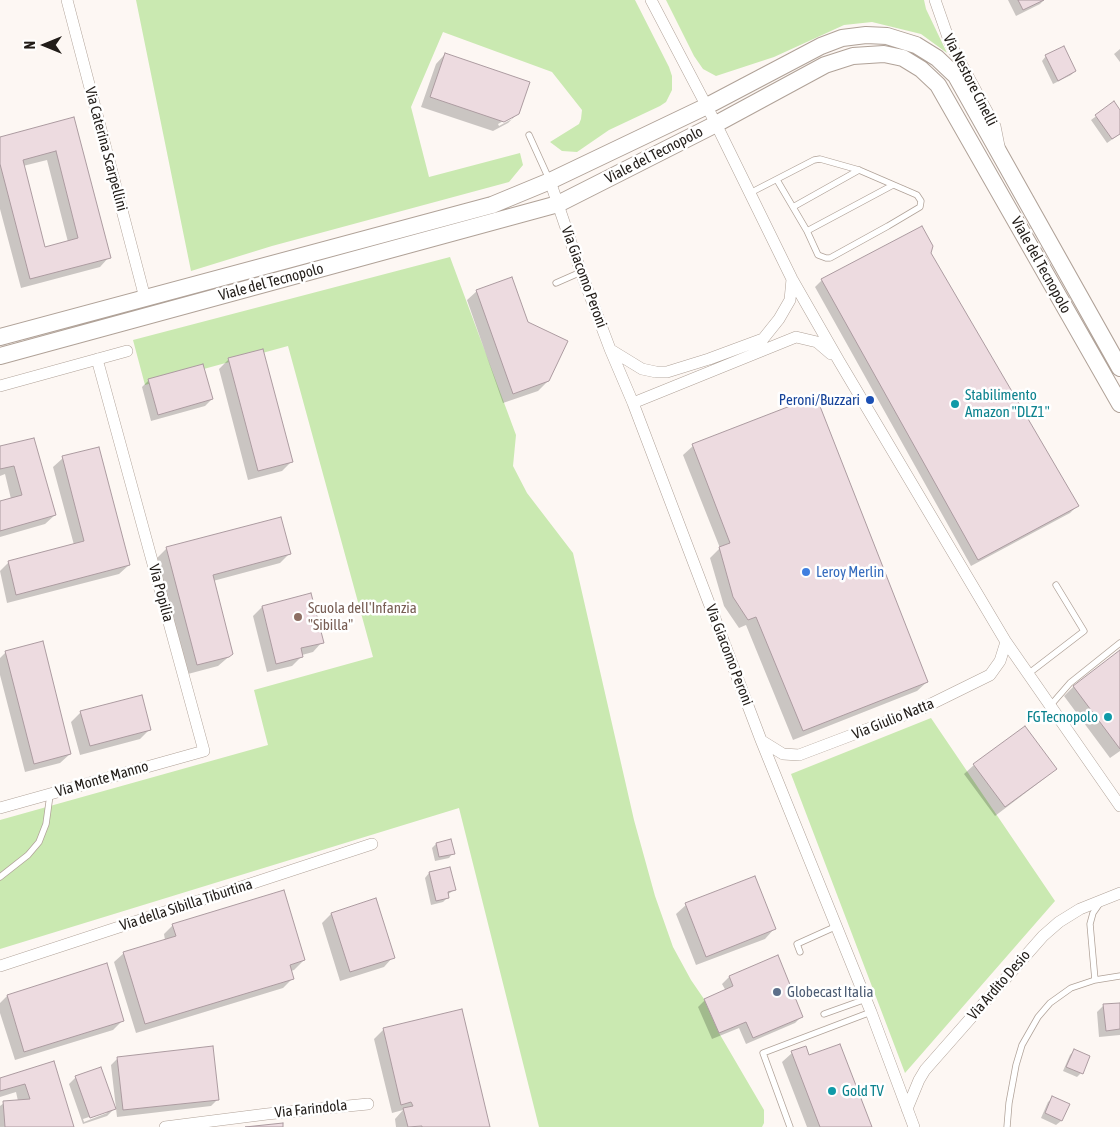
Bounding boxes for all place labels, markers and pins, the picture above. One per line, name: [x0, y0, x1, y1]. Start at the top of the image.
place label: Stabilimento Amazon "DLZ1": [965, 386, 1050, 421]
place label: Peroni/Buzzari: [779, 391, 860, 409]
marker: Peroni/Buzzari: [864, 394, 876, 406]
marker: Stabilimento Amazon "DLZ1": [949, 398, 961, 410]
place label: Leroy Merlin: [816, 563, 884, 581]
marker: Leroy Merlin: [800, 566, 812, 578]
place label: Scuola dell'Infanzia "Sibilla": [308, 599, 417, 634]
marker: Scuola dell'Infanzia "Sibilla": [292, 611, 304, 623]
place label: FGTecnopolo: [1027, 708, 1098, 726]
marker: FGTecnopolo: [1102, 711, 1114, 723]
place label: Globecast Italia: [787, 983, 873, 1001]
marker: Globecast Italia: [771, 986, 783, 998]
place label: Gold TV: [842, 1082, 884, 1100]
marker: Gold TV: [826, 1085, 838, 1097]

